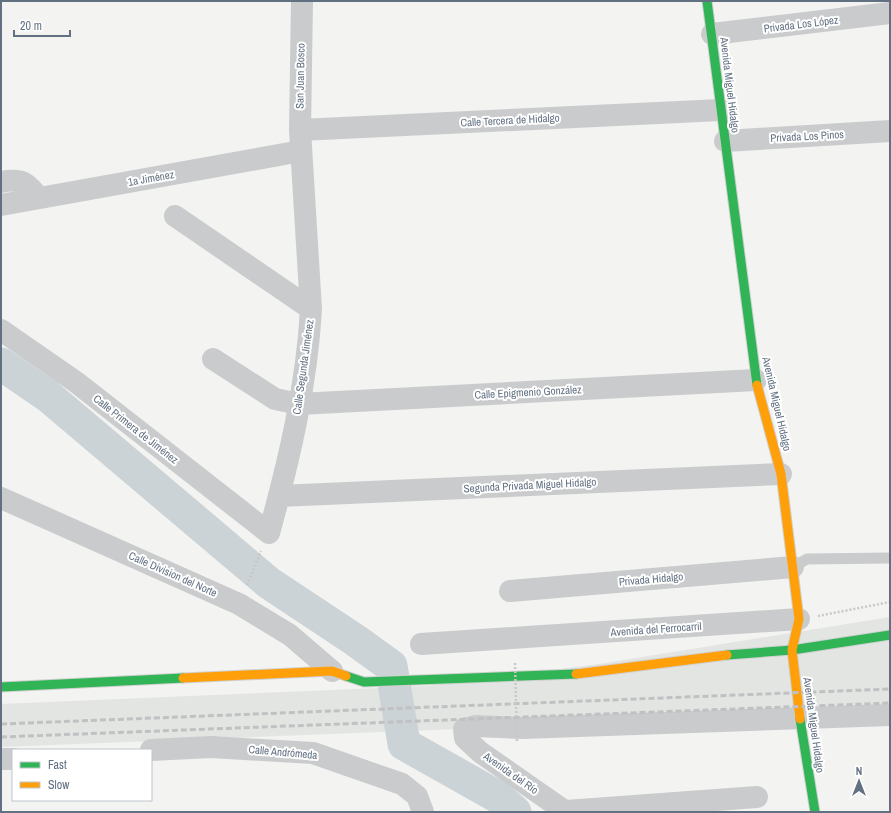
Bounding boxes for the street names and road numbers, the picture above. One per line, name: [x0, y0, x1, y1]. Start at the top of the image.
street label: Privada Los López: [763, 12, 840, 36]
street label: Avenida Miguel Hidalgo: [717, 35, 743, 134]
street label: San Juan Bosco: [292, 43, 308, 109]
street label: Calle Tercera de Hidalgo: [460, 110, 560, 130]
street label: Privada Los Pinos: [770, 127, 845, 145]
street label: 1a Jiménez: [127, 167, 176, 189]
street label: Calle Segunda Jiménez: [289, 318, 317, 415]
street label: Avenida Miguel Hidalgo: [759, 355, 795, 452]
street label: Calle Epigmenio González: [474, 382, 582, 402]
street label: Calle Primera de Jiménez: [91, 391, 182, 467]
street label: Segunda Privada Miguel Hidalgo: [463, 475, 597, 495]
street label: Calle Division del Norte: [127, 548, 219, 600]
street label: Privada Hidalgo: [618, 569, 684, 589]
street label: Avenida del Ferrocarril: [609, 619, 702, 639]
street label: Avenida Miguel Hidalgo: [800, 675, 828, 774]
street label: Calle Andrómeda: [248, 742, 318, 762]
street label: Avenida del Río: [480, 748, 541, 797]

